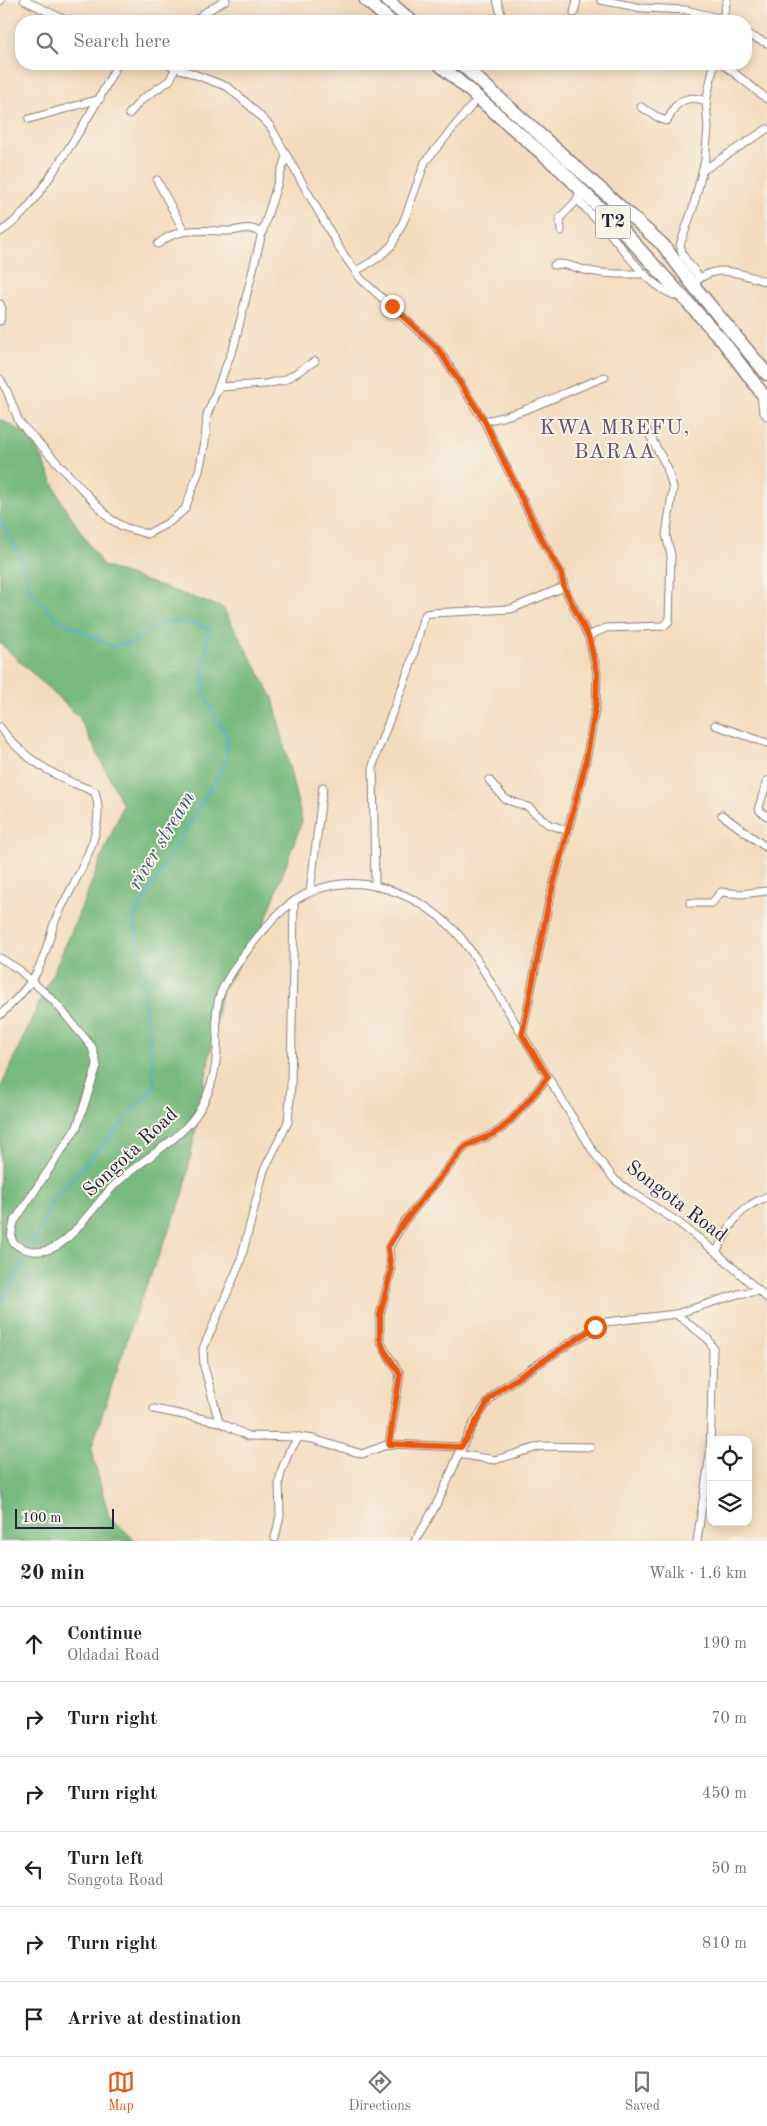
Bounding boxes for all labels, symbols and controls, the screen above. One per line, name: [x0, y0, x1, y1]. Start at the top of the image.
search box: [15, 15, 752, 70]
icon: search: [33, 29, 61, 57]
text: Search here: [73, 33, 170, 52]
road number: T2: [596, 206, 630, 238]
route end: [381, 295, 404, 318]
district label: KWA MREFU, BARAA: [540, 418, 690, 463]
water label: river stream: [124, 788, 200, 894]
street label: Songota Road: [80, 1104, 182, 1202]
street label: Songota Road: [622, 1158, 730, 1246]
route start: [584, 1316, 607, 1339]
map controls: [707, 1436, 752, 1526]
button: locate: [707, 1436, 752, 1481]
button: layers: [707, 1481, 752, 1526]
scale bar: [15, 1506, 114, 1529]
text: 100 m: [22, 1511, 61, 1525]
text: 20 min: [20, 1563, 85, 1584]
text: Walk · 1.6 km: [649, 1566, 747, 1582]
text: Continue: [67, 1625, 142, 1644]
icon: ahead: [20, 1630, 48, 1658]
text: 190 m: [702, 1636, 747, 1652]
text: Oldadai Road: [67, 1648, 159, 1664]
icon: right: [20, 1705, 48, 1733]
text: Turn right: [67, 1710, 157, 1729]
text: 70 m: [711, 1711, 747, 1727]
icon: right: [20, 1780, 48, 1808]
text: Turn right: [67, 1785, 157, 1804]
text: 450 m: [702, 1786, 747, 1802]
text: Turn left: [67, 1850, 144, 1869]
icon: left: [20, 1855, 48, 1883]
text: 50 m: [711, 1861, 747, 1877]
text: Songota Road: [67, 1873, 164, 1889]
icon: right: [20, 1930, 48, 1958]
text: Turn right: [67, 1935, 157, 1954]
text: 810 m: [702, 1936, 747, 1952]
icon: arrive: [20, 2005, 48, 2033]
text: Arrive at destination: [67, 2010, 241, 2029]
tab: Map: [107, 2068, 135, 2115]
tab: Directions: [349, 2068, 411, 2115]
tab: Saved: [624, 2068, 660, 2115]

